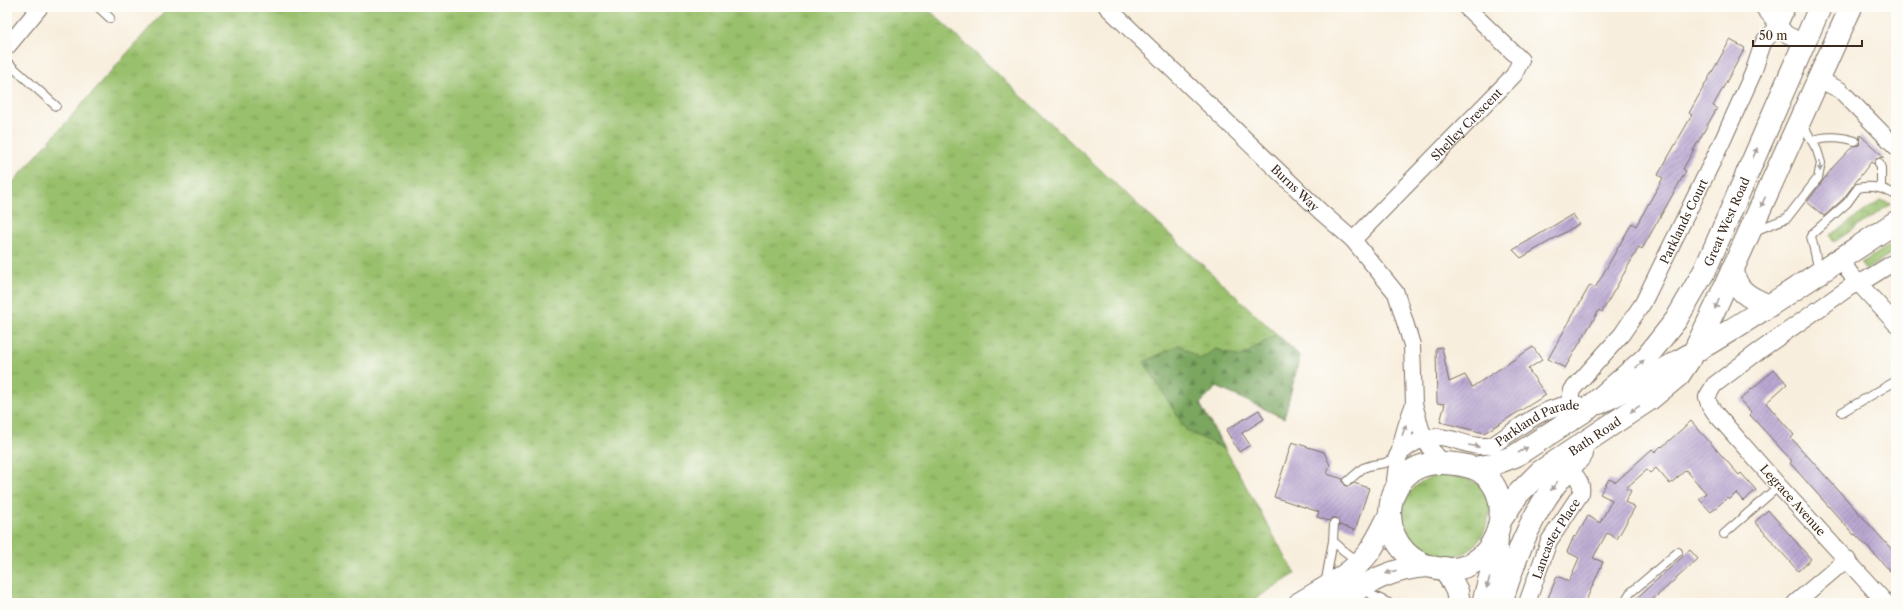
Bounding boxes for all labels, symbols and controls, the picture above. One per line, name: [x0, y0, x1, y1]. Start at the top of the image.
scale bar: [1753, 22, 1862, 48]
text: 50 m: [1759, 28, 1788, 43]
street label: Shelley Crescent: [1427, 84, 1505, 163]
one-way arrow: [1753, 147, 1759, 159]
one-way arrow: [1817, 160, 1823, 173]
street label: Burns Way: [1268, 161, 1323, 214]
street label: Great West Road: [1700, 174, 1753, 268]
street label: Parklands Court: [1656, 176, 1711, 266]
one-way arrow: [1760, 197, 1766, 208]
one-way arrow: [1714, 298, 1720, 310]
one-way arrow: [1635, 359, 1645, 369]
street label: Parkland Parade: [1492, 397, 1580, 449]
one-way arrow: [1630, 405, 1640, 413]
street label: Bath Road: [1566, 413, 1624, 458]
one-way arrow: [1402, 423, 1408, 435]
one-way arrow: [1468, 443, 1480, 449]
one-way arrow: [1517, 447, 1529, 454]
street label: Legrace Avenue: [1757, 461, 1829, 539]
one-way arrow: [1550, 480, 1559, 491]
street label: Lancaster Place: [1529, 495, 1583, 581]
one-way arrow: [1384, 570, 1396, 576]
one-way arrow: [1485, 577, 1491, 589]

